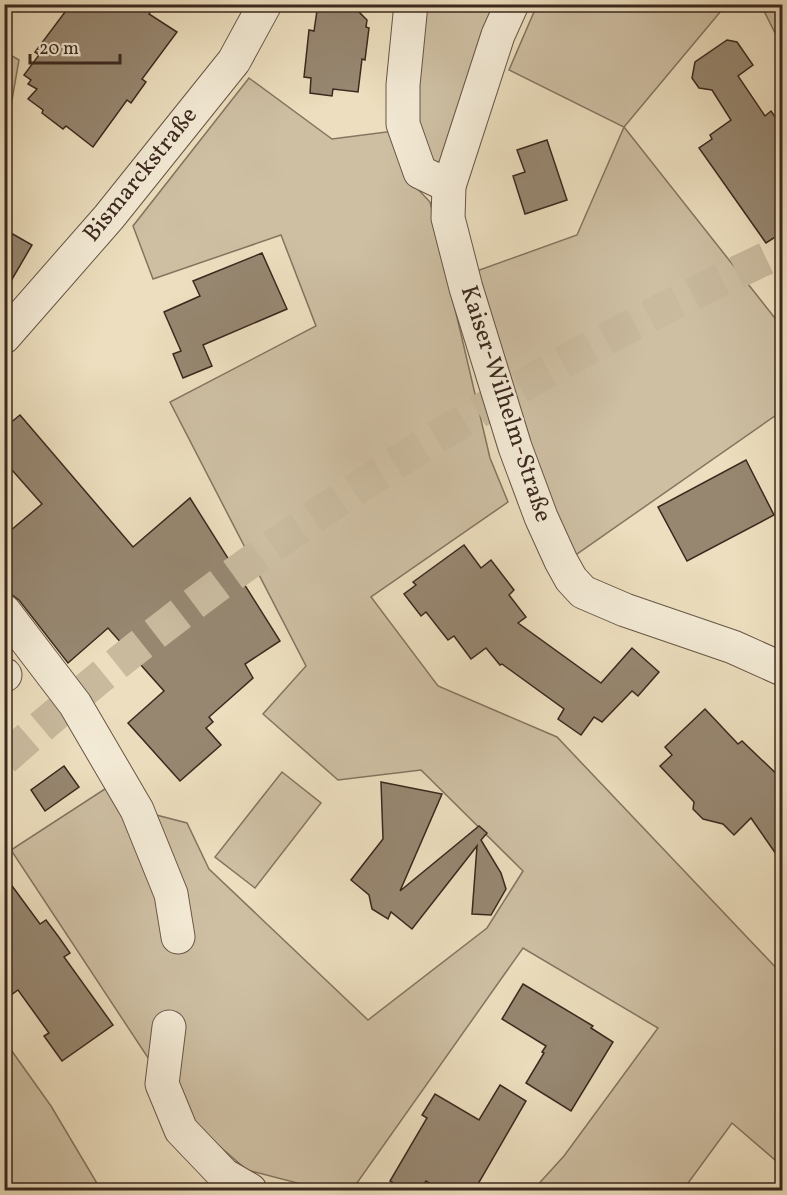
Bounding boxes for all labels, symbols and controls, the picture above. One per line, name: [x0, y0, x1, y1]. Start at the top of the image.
scale bar: [30, 27, 120, 65]
text: 20 m: [39, 37, 79, 62]
street label: Bismarckstraße: [76, 100, 206, 250]
street label: Kaiser-Wilhelm-Straße: [451, 281, 559, 527]

